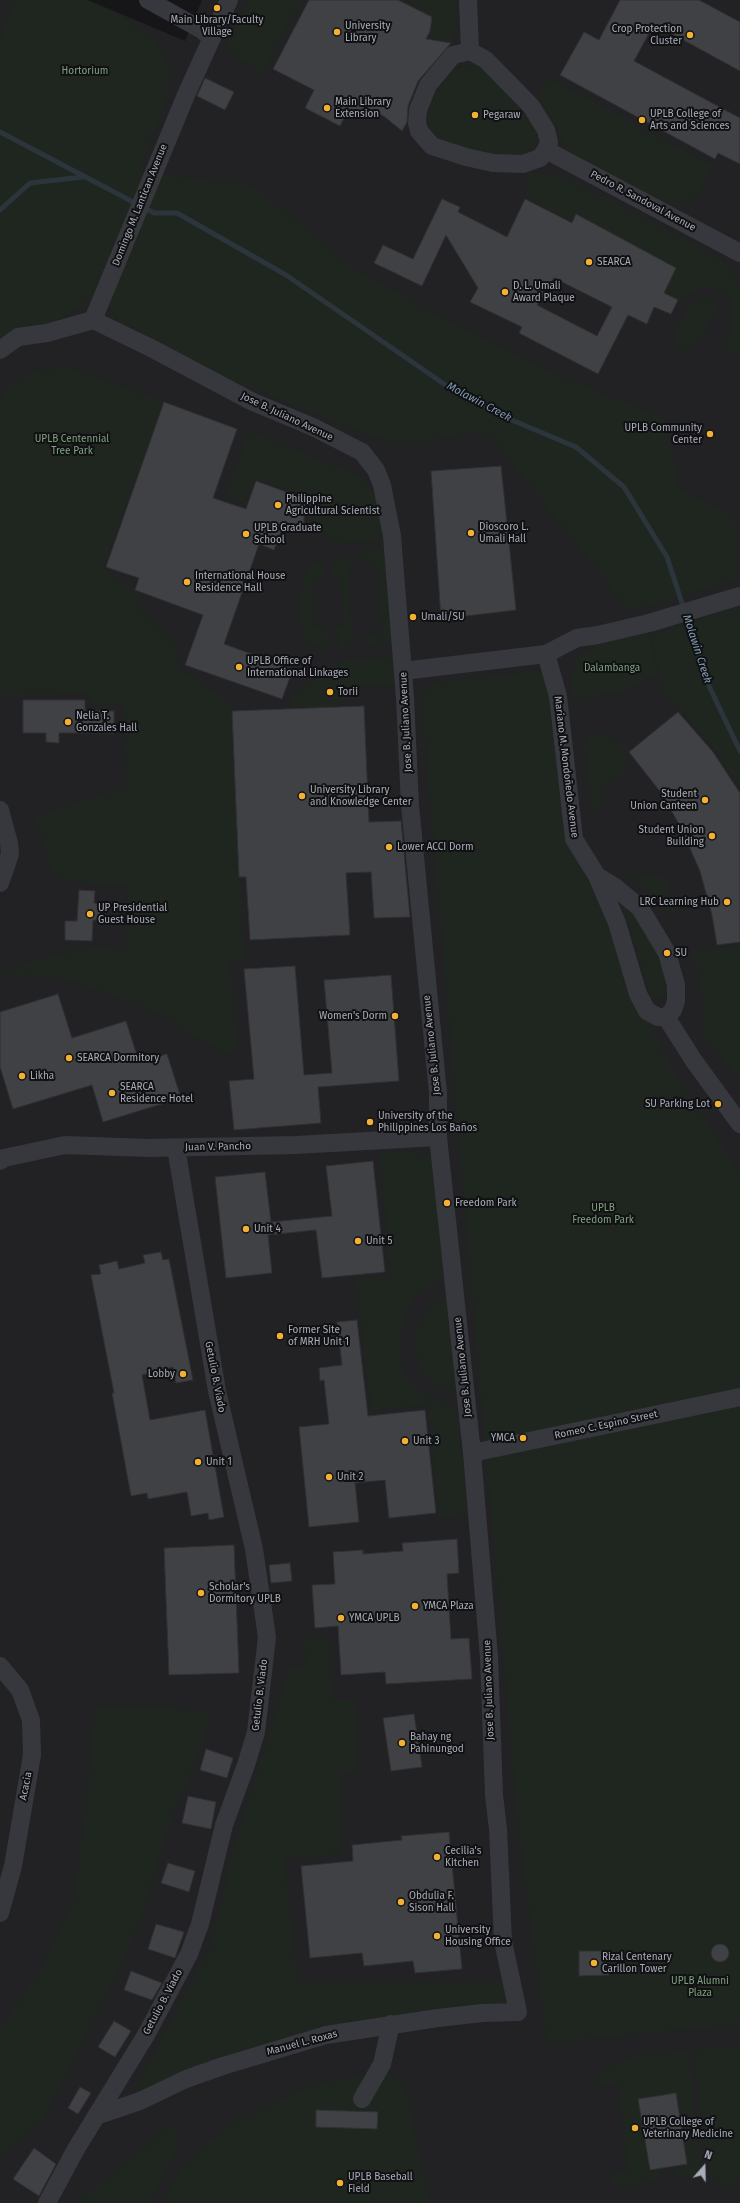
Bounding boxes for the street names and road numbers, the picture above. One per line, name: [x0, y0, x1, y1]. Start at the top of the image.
street label: Domingo M. Lantican Avenue: [110, 142, 170, 268]
street label: Pedro R. Sandoval Avenue: [588, 168, 698, 234]
street label: Jose B. Juliano Avenue: [239, 390, 335, 444]
street label: Jose B. Juliano Avenue: [397, 672, 415, 772]
street label: Mariano M. Mondoñedo Avenue: [551, 695, 581, 839]
street label: Jose B. Juliano Avenue: [421, 994, 443, 1096]
street label: Juan V. Pancho: [185, 1140, 251, 1154]
street label: Jose B. Juliano Avenue: [452, 1316, 474, 1418]
street label: Getulio B. Viado: [202, 1340, 228, 1414]
street label: Romeo C. Espino Street: [553, 1408, 659, 1442]
street label: Jose B. Juliano Avenue: [481, 1640, 497, 1740]
street label: Getulio B. Viado: [250, 1658, 270, 1732]
street label: Acacia: [17, 1771, 35, 1801]
street label: Getulio B. Viado: [141, 1967, 185, 2037]
street label: Manuel L. Roxas: [266, 2028, 338, 2058]

